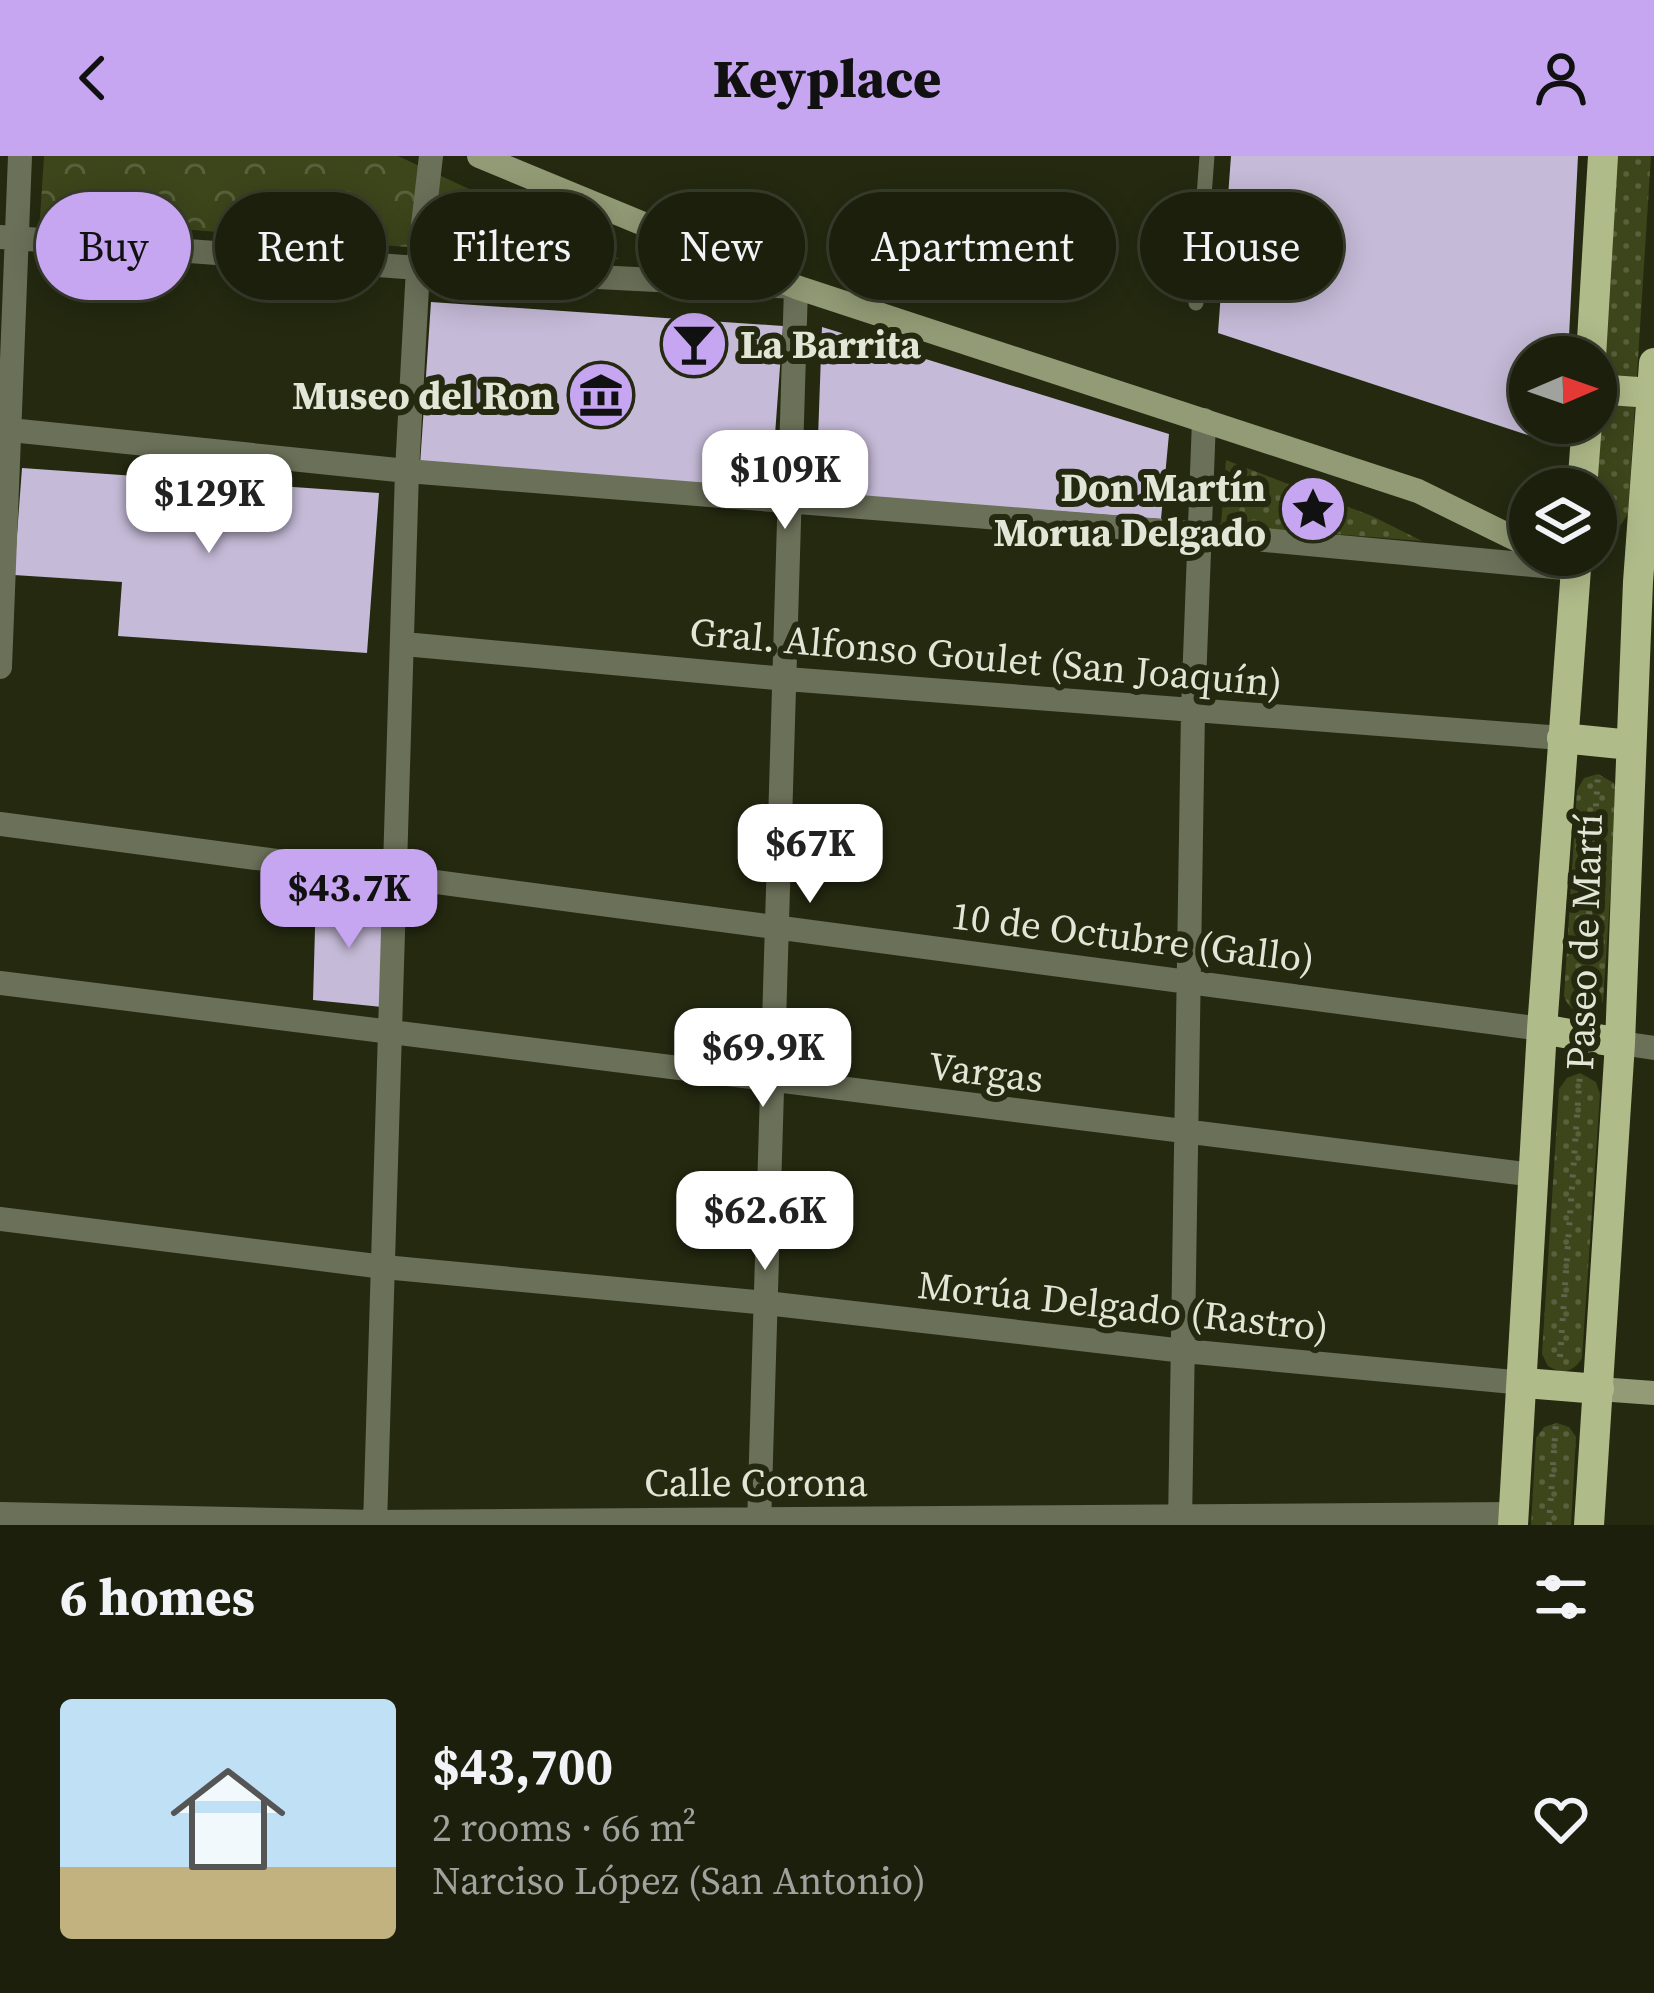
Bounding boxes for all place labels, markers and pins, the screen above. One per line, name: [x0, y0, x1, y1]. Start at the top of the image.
bar icon: La Barrita: [659, 309, 729, 379]
place label: La Barrita: [740, 318, 921, 371]
museum icon: Museo del Ron: [566, 360, 636, 430]
place label: Museo del Ron: [292, 369, 554, 422]
pin: $109K: [701, 430, 869, 532]
pin: $129K: [125, 454, 293, 556]
place label: Don Martín Morua Delgado: [993, 461, 1266, 559]
place icon: Don Martín Morua Delgado: [1278, 474, 1348, 544]
pin: $67K: [739, 804, 881, 906]
pin: $43.7K: [251, 849, 447, 951]
pin: $69.9K: [665, 1008, 861, 1110]
pin: $62.6K: [667, 1171, 863, 1273]

